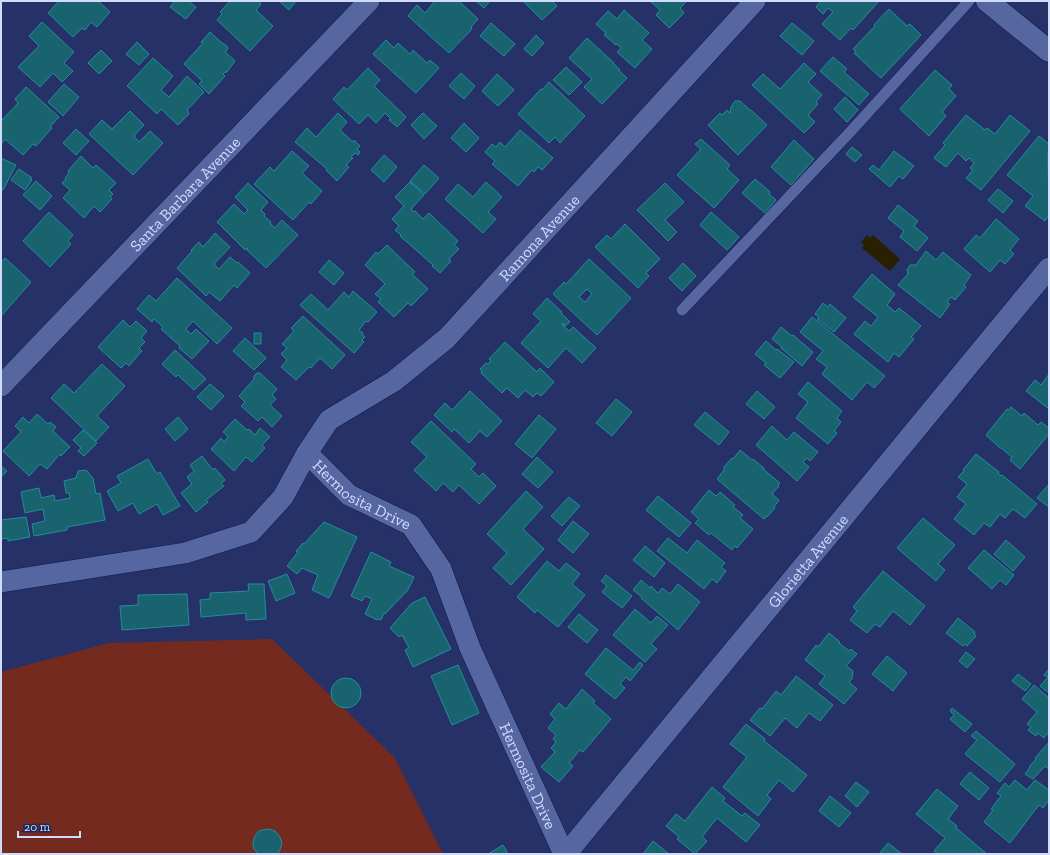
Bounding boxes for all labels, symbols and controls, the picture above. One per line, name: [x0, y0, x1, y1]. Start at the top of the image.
street label: Santa Barbara Avenue: [126, 132, 244, 255]
street label: Ramona Avenue: [495, 190, 583, 285]
street label: Hermosita Drive: [309, 455, 414, 533]
street label: Glorietta Avenue: [764, 510, 852, 611]
street label: Hermosita Drive: [496, 720, 561, 832]
scale bar: [18, 813, 80, 839]
text: 20 m: [24, 820, 51, 834]

